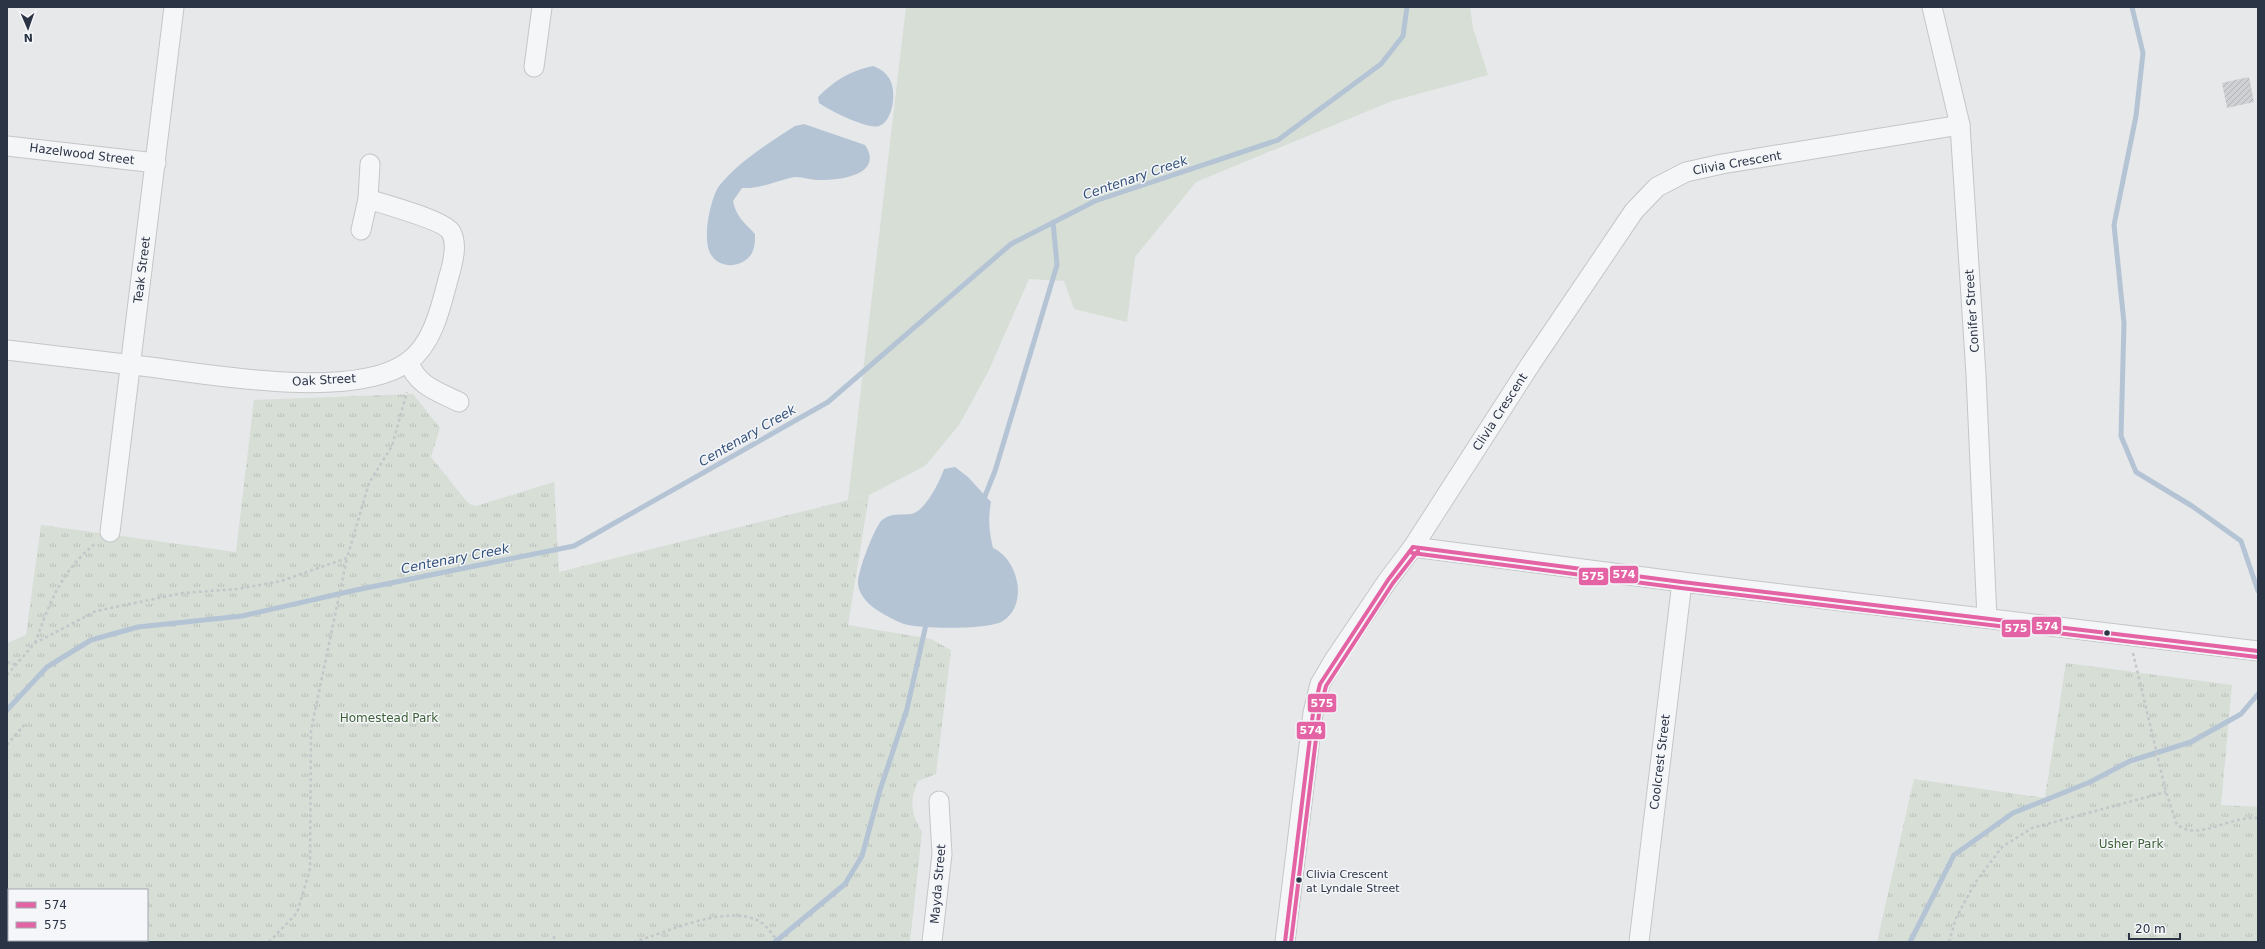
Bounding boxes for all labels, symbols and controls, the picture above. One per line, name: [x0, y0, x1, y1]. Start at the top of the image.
north arrow: [8, 8, 48, 48]
text: N: [23, 31, 33, 44]
street label: Hazelwood Street: [29, 141, 136, 167]
street label: Clivia Crescent: [1692, 148, 1783, 178]
water label: Centenary Creek: [1081, 152, 1190, 202]
street label: Teak Street: [131, 235, 153, 305]
street label: Conifer Street: [1962, 269, 1982, 353]
street label: Clivia Crescent: [1470, 370, 1530, 453]
street label: Oak Street: [292, 371, 357, 389]
water label: Centenary Creek: [696, 401, 799, 469]
water label: Centenary Creek: [400, 541, 511, 576]
line badge: 574: [1609, 565, 1639, 584]
line badge: 575: [1578, 567, 1609, 586]
text: 574: [1613, 568, 1636, 581]
text: 575: [1582, 570, 1604, 583]
line badge: 574: [2031, 616, 2062, 635]
line badge: 575: [2001, 619, 2031, 638]
text: 574: [2036, 620, 2059, 633]
text: 575: [2005, 622, 2027, 635]
unlabelled marker: [2102, 628, 2112, 638]
line badge: 575: [1307, 693, 1337, 713]
text: 575: [1311, 697, 1333, 710]
park label: Homestead Park: [340, 711, 438, 725]
street label: Coolcrest Street: [1647, 713, 1673, 811]
line badge: 574: [1296, 721, 1326, 740]
text: 574: [1300, 724, 1323, 737]
park label: Usher Park: [2099, 837, 2163, 851]
street label: Mayda Street: [928, 843, 948, 924]
place label: Clivia Crescent at Lyndale Street: [1306, 868, 1400, 895]
marker: Clivia Crescent at Lyndale Street: [1294, 875, 1304, 885]
legend: [8, 889, 148, 941]
text: 574: [44, 898, 67, 912]
scale bar: [2129, 915, 2180, 941]
text: 575: [44, 918, 67, 932]
text: 20 m: [2135, 922, 2166, 936]

